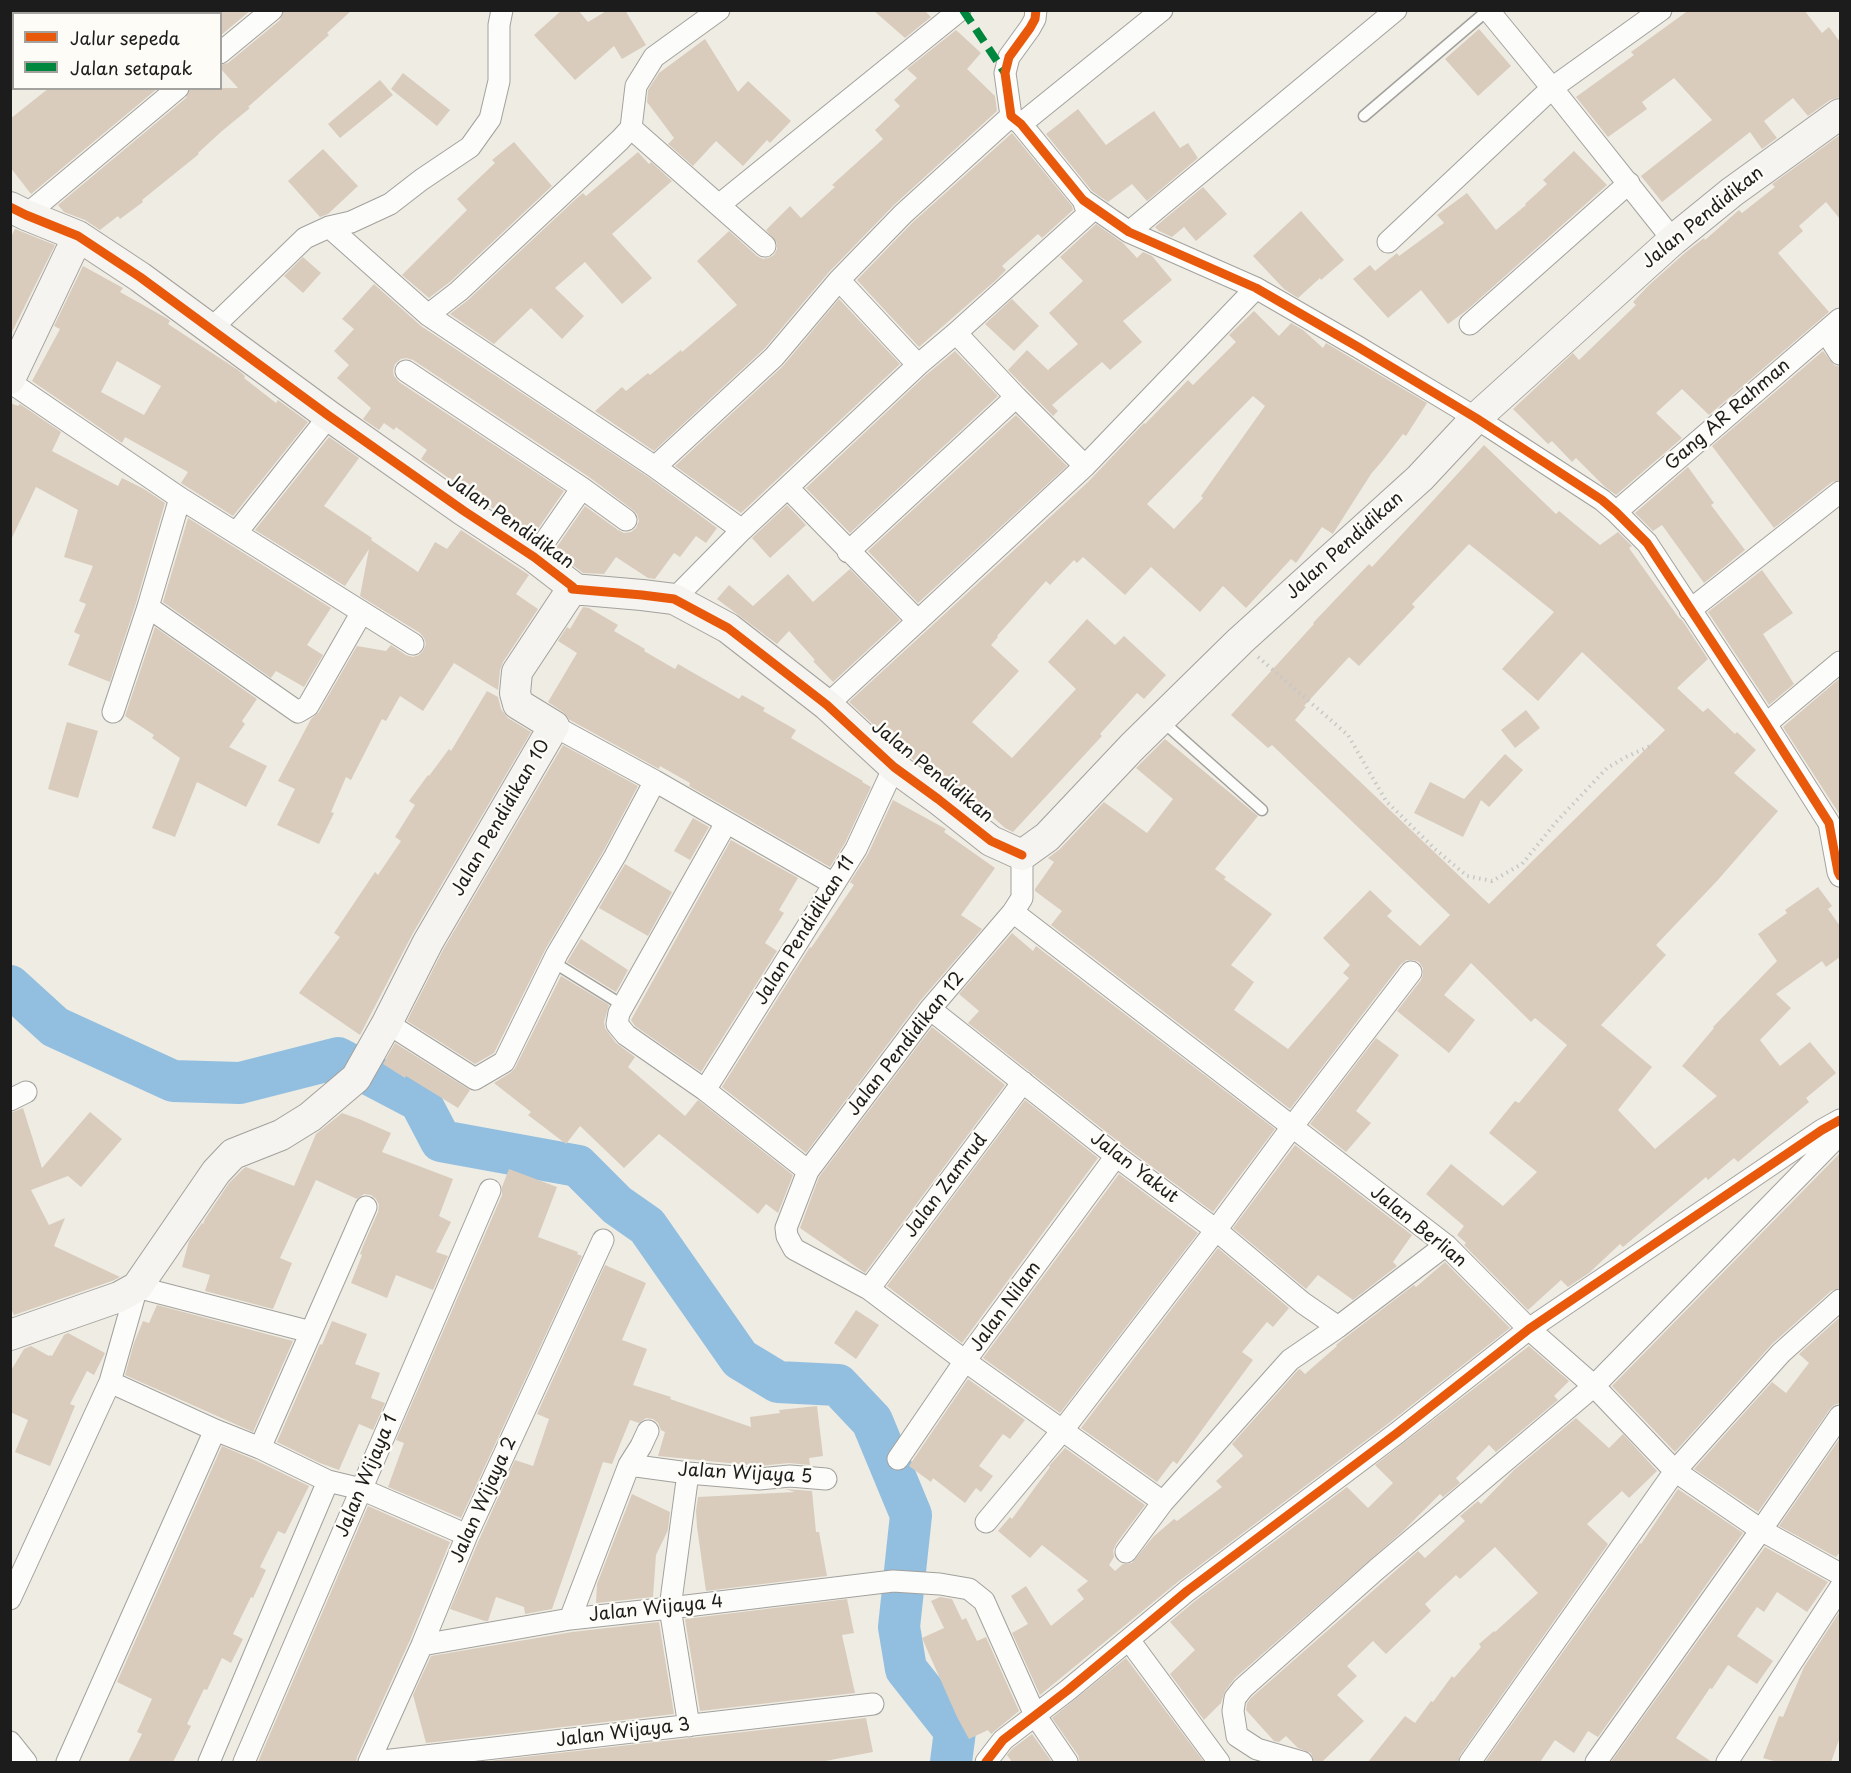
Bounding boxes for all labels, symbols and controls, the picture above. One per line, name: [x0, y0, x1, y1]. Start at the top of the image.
legend: [12, 12, 222, 90]
text: Jalur sepeda: [70, 24, 180, 51]
text: Jalan setapak: [70, 54, 192, 81]
street label: Jalan Pendidikan: [1638, 162, 1768, 274]
street label: Gang AR Rahman: [1661, 355, 1795, 475]
street label: Jalan Pendidikan: [442, 470, 578, 574]
street label: Jalan Pendidikan: [1282, 488, 1408, 604]
street label: Jalan Pendidikan: [867, 716, 997, 828]
street label: Jalan Pendidikan 10: [447, 736, 555, 900]
street label: Jalan Pendidikan 11: [751, 853, 859, 1009]
street label: Jalan Pendidikan 12: [843, 968, 969, 1120]
street label: Jalan Yakut: [1086, 1128, 1182, 1208]
street label: Jalan Zamrud: [900, 1130, 992, 1242]
street label: Jalan Berlian: [1366, 1182, 1470, 1272]
street label: Jalan Nilam: [966, 1258, 1046, 1356]
street label: Jalan Wijaya 1: [331, 1411, 403, 1541]
street label: Jalan Wijaya 2: [447, 1434, 521, 1566]
street label: Jalan Wijaya 5: [677, 1460, 813, 1488]
street label: Jalan Wijaya 4: [588, 1591, 724, 1627]
street label: Jalan Wijaya 3: [555, 1714, 691, 1752]

